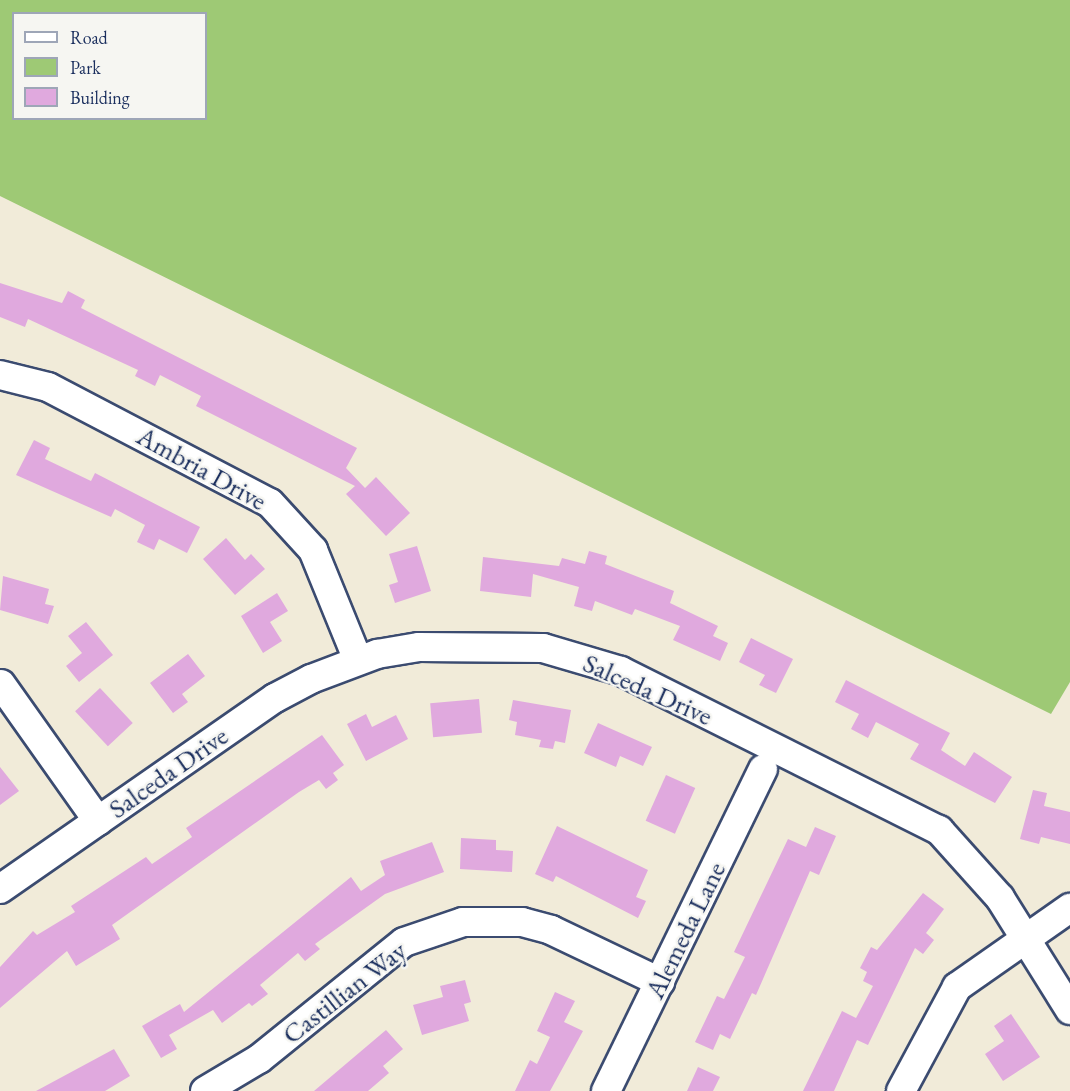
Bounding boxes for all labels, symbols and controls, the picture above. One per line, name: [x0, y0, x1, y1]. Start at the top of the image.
legend: [12, 12, 207, 120]
text: Road: [70, 26, 108, 49]
text: Park: [70, 56, 101, 79]
text: Building: [70, 86, 130, 109]
street label: Ambria Drive: [132, 419, 272, 517]
street label: Salceda Drive: [578, 646, 718, 732]
street label: Salceda Drive: [102, 719, 234, 825]
street label: Alemeda Lane: [638, 856, 732, 1004]
street label: Castillian Way: [276, 934, 412, 1050]

